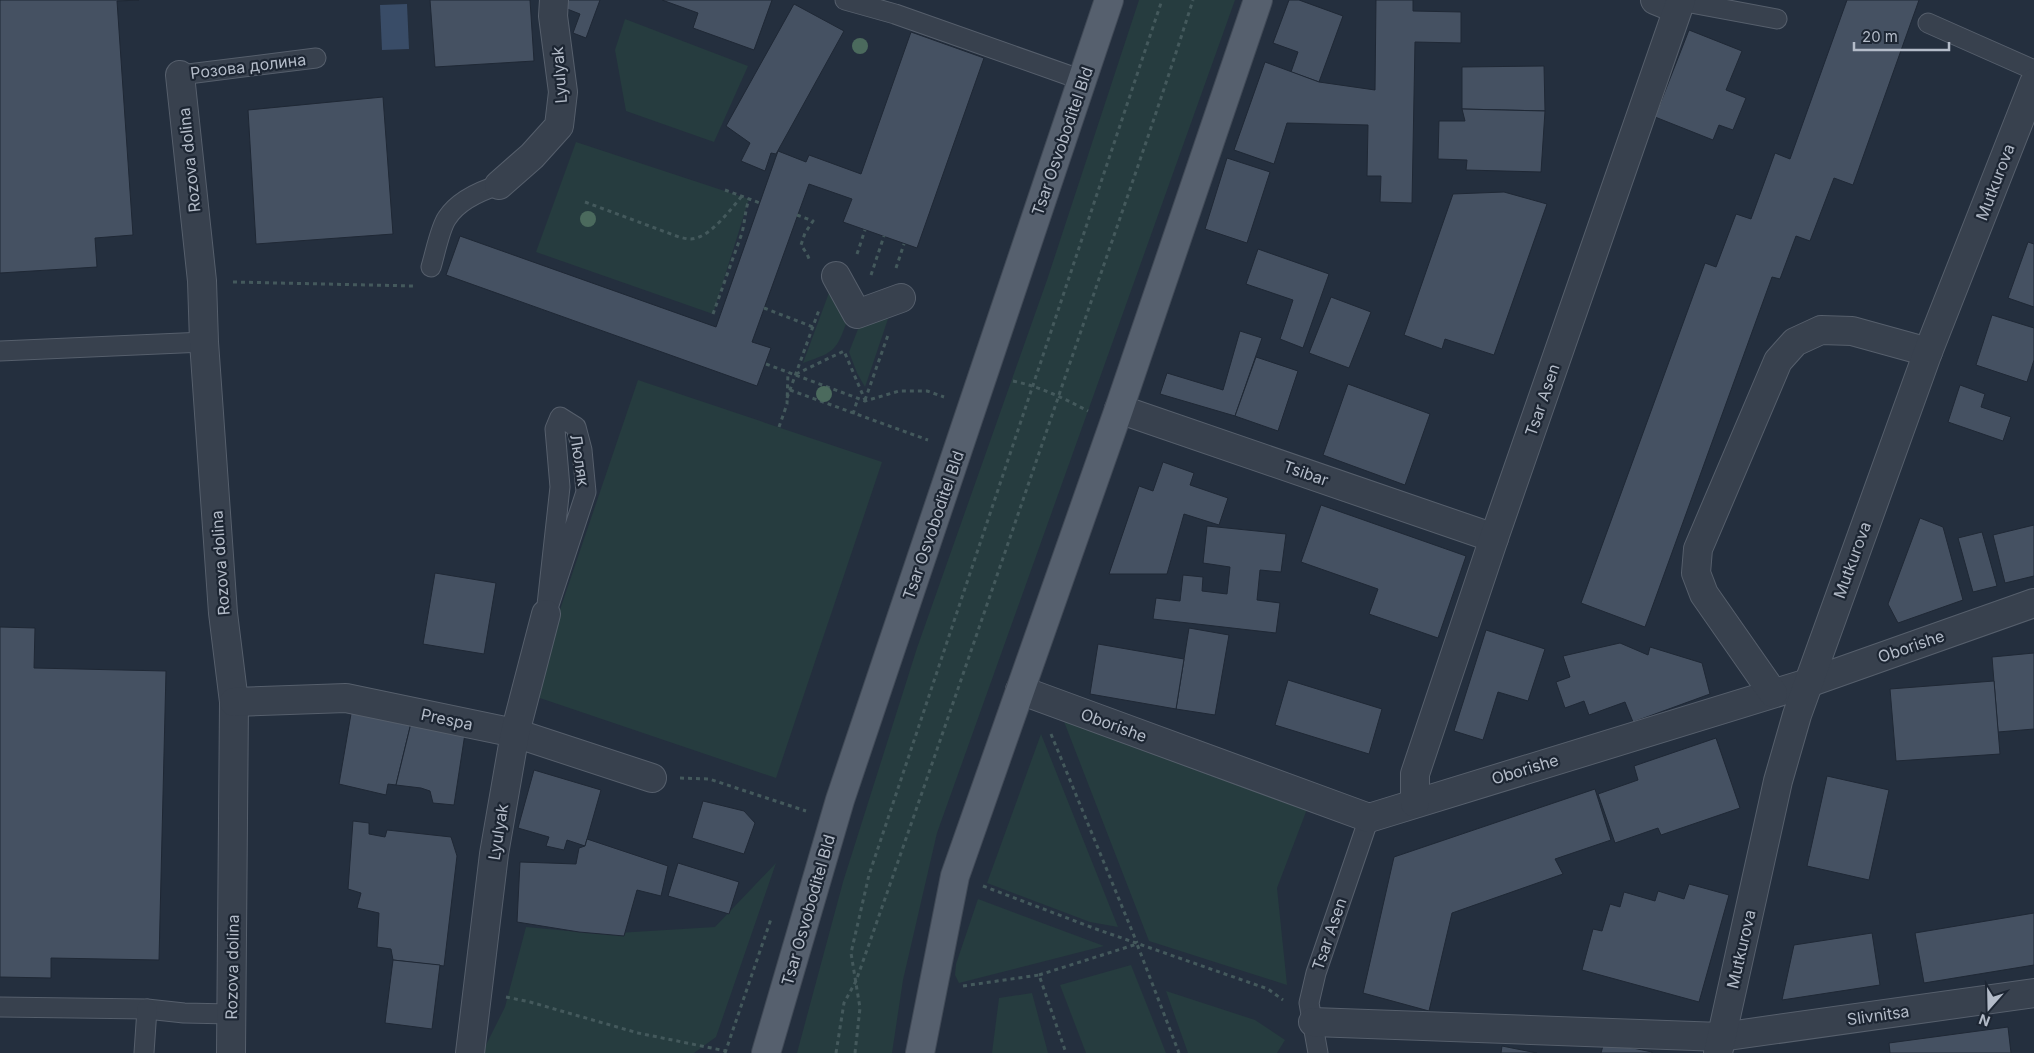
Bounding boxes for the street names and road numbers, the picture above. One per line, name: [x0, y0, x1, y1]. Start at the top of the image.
street label: Lyulyak: [547, 46, 571, 104]
street label: Розова долина: [189, 49, 307, 83]
street label: Tsar Osvoboditel Bld: [1027, 64, 1097, 218]
street label: Rozova dolina: [174, 107, 204, 213]
street label: Mutkurova: [1971, 141, 2019, 223]
street label: Tsar Asen: [1520, 361, 1564, 439]
street label: Люляк: [566, 433, 594, 488]
street label: Tsar Osvoboditel Bld: [898, 448, 968, 602]
street label: Tsibar: [1281, 456, 1331, 490]
street label: Rozova dolina: [206, 510, 234, 616]
street label: Mutkurova: [1829, 519, 1875, 601]
street label: Oborishe: [1875, 625, 1947, 667]
street label: Prespa: [419, 704, 475, 734]
street label: Oborishe: [1078, 704, 1150, 746]
street label: Oborishe: [1489, 749, 1561, 789]
street label: Lyulyak: [484, 802, 512, 862]
street label: Tsar Osvoboditel Bld: [777, 832, 839, 988]
street label: Tsar Asen: [1307, 895, 1351, 973]
street label: Mutkurova: [1722, 908, 1760, 990]
street label: Rozova dolina: [221, 914, 243, 1020]
street label: Slivnitsa: [1845, 1001, 1911, 1029]

